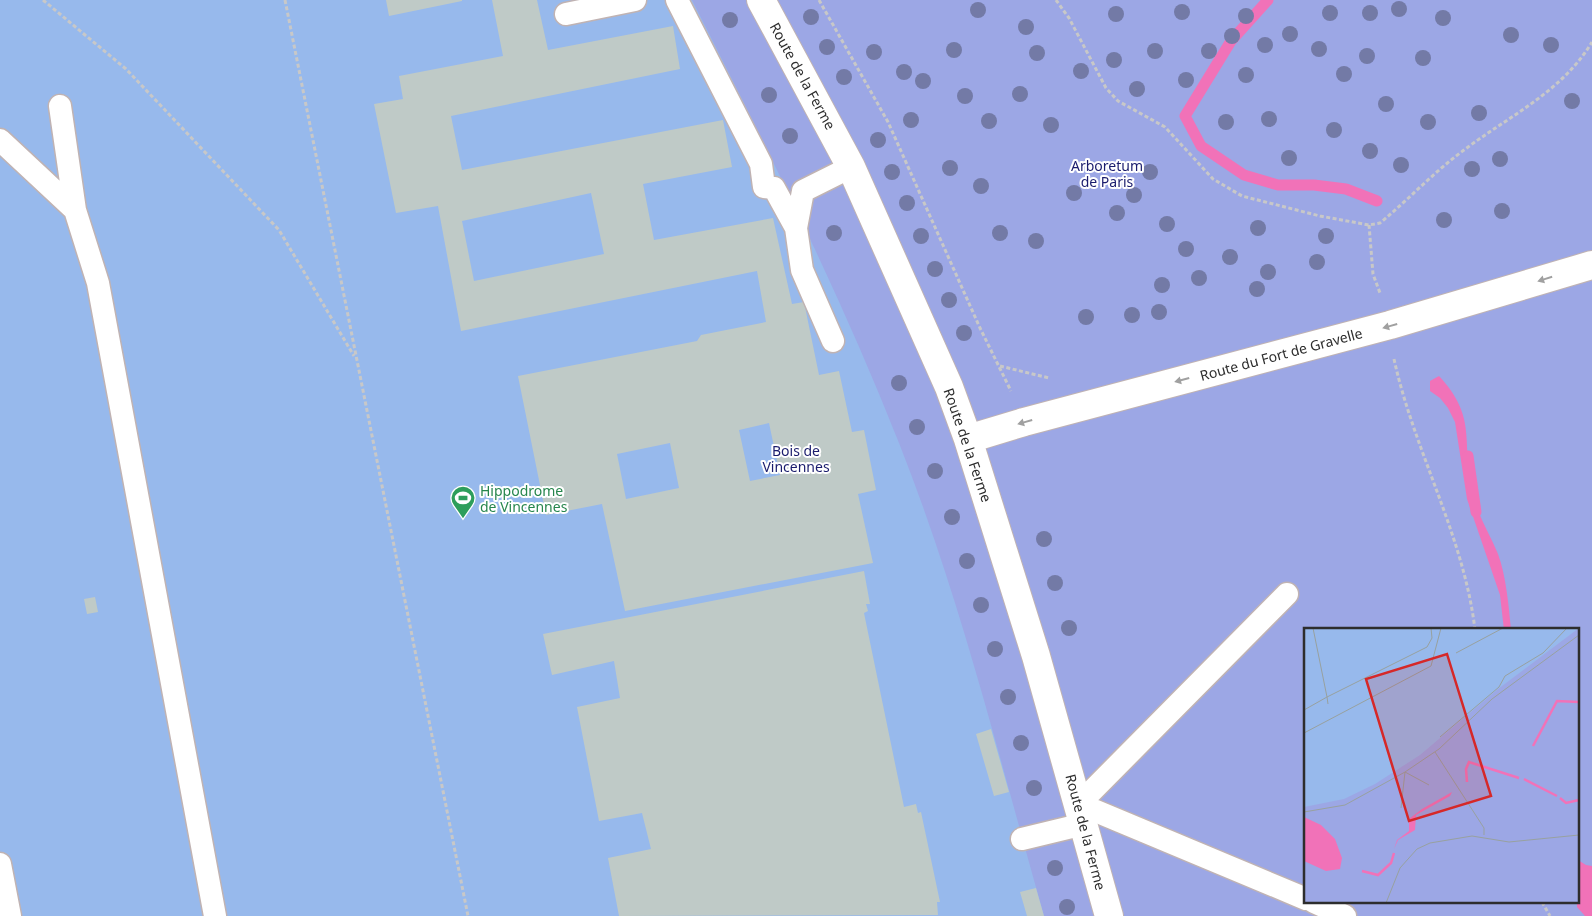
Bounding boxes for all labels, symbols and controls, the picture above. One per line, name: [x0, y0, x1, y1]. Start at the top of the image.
street label: Route de la Ferme: [766, 19, 840, 133]
park label: Arboretum de Paris: [1071, 156, 1143, 191]
one-way arrow: [1538, 276, 1553, 284]
one-way arrow: [1382, 322, 1397, 330]
street label: Route du Fort de Gravelle: [1198, 323, 1364, 385]
one-way arrow: [1174, 377, 1189, 385]
street label: Route de la Ferme: [940, 385, 996, 505]
one-way arrow: [1017, 418, 1032, 426]
park label: Bois de Vincennes: [762, 441, 830, 476]
place label: Hippodrome de Vincennes: [480, 481, 568, 516]
sports icon: Hippodrome de Vincennes: [450, 485, 476, 519]
inset map: [1304, 628, 1580, 904]
street label: Route de la Ferme: [1061, 772, 1111, 892]

